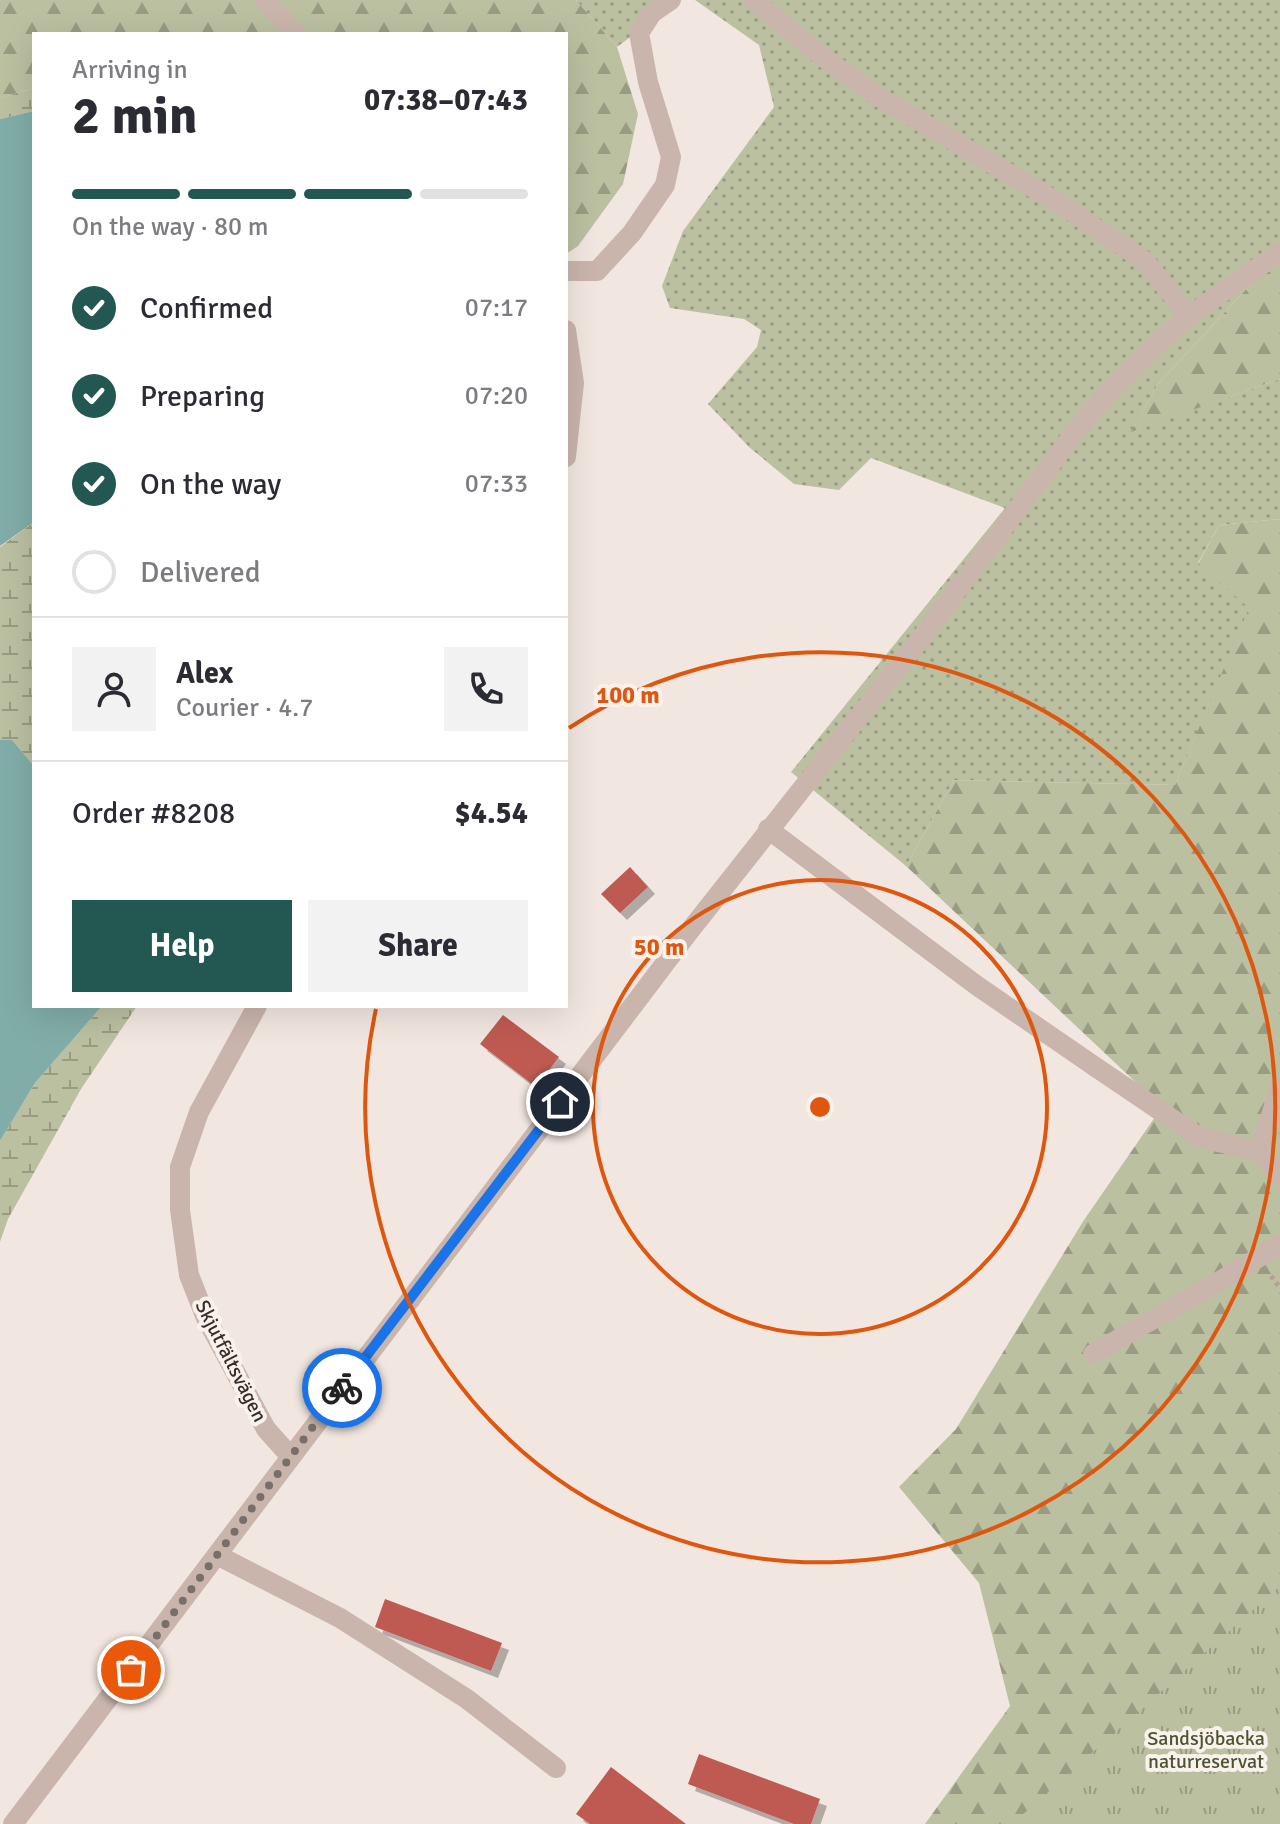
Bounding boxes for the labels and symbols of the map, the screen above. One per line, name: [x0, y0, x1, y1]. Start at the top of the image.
text: 100 m: [596, 680, 660, 710]
text: 50 m: [634, 932, 684, 962]
pin: [526, 1068, 594, 1136]
centre of rings: [806, 1093, 834, 1121]
street label: Skjutfältsvägen: [190, 1296, 272, 1426]
courier: [302, 1348, 382, 1428]
pin: [97, 1636, 165, 1704]
park label: Sandsjöbacka naturreservat: [1147, 1726, 1265, 1774]

